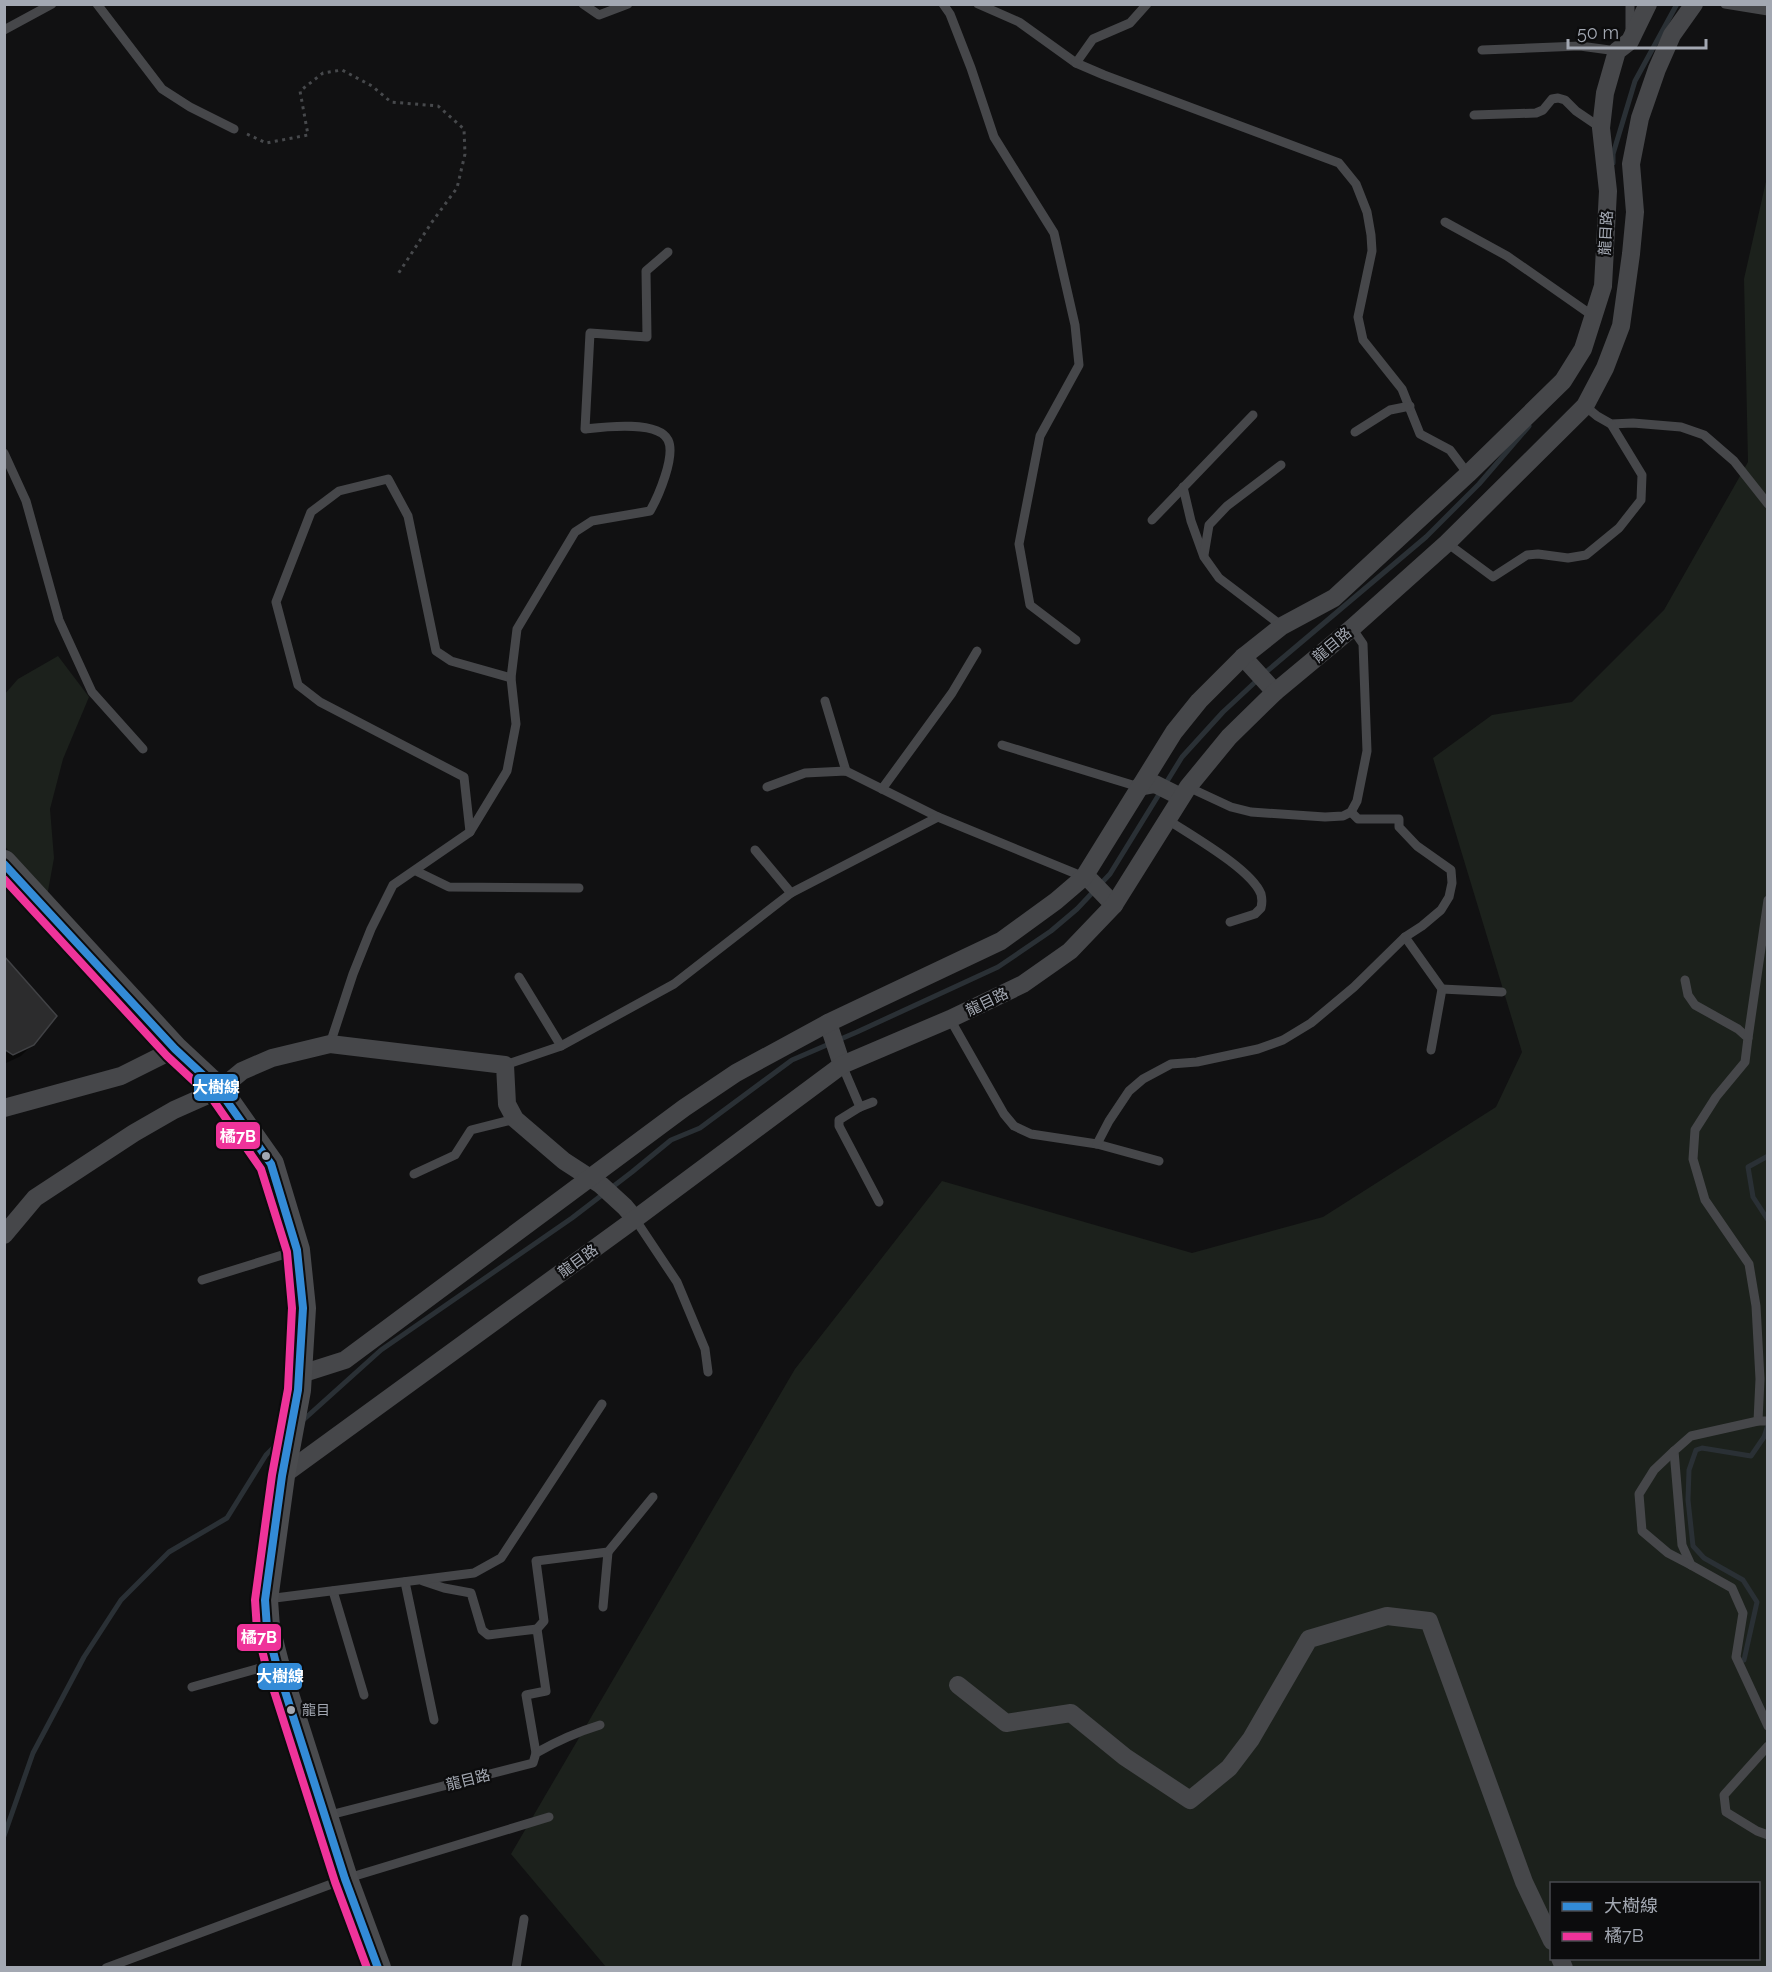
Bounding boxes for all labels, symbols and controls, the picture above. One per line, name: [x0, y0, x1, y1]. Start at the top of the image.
scale bar: [1568, 12, 1706, 50]
text: 50 m: [1577, 22, 1619, 43]
street label: 龍目路: [1596, 210, 1616, 256]
street label: 龍目路: [1309, 624, 1355, 666]
street label: 龍目路: [963, 984, 1011, 1020]
line badge: 大樹線: [193, 1073, 239, 1102]
text: 大樹線: [192, 1078, 240, 1097]
line badge: 橘7B: [215, 1121, 261, 1150]
text: 橘7B: [219, 1127, 256, 1146]
unlabelled marker: [260, 1150, 272, 1162]
street label: 龍目路: [555, 1240, 601, 1282]
line badge: 橘7B: [236, 1623, 282, 1652]
text: 橘7B: [240, 1628, 277, 1647]
line badge: 大樹線: [257, 1662, 303, 1691]
text: 大樹線: [256, 1667, 304, 1686]
place label: 龍目: [302, 1702, 330, 1718]
marker: 龍目: [285, 1704, 297, 1716]
street label: 龍目路: [444, 1766, 492, 1794]
legend: [1550, 1882, 1760, 1960]
text: 大樹線: [1604, 1895, 1658, 1916]
text: 橘7B: [1604, 1925, 1644, 1946]

